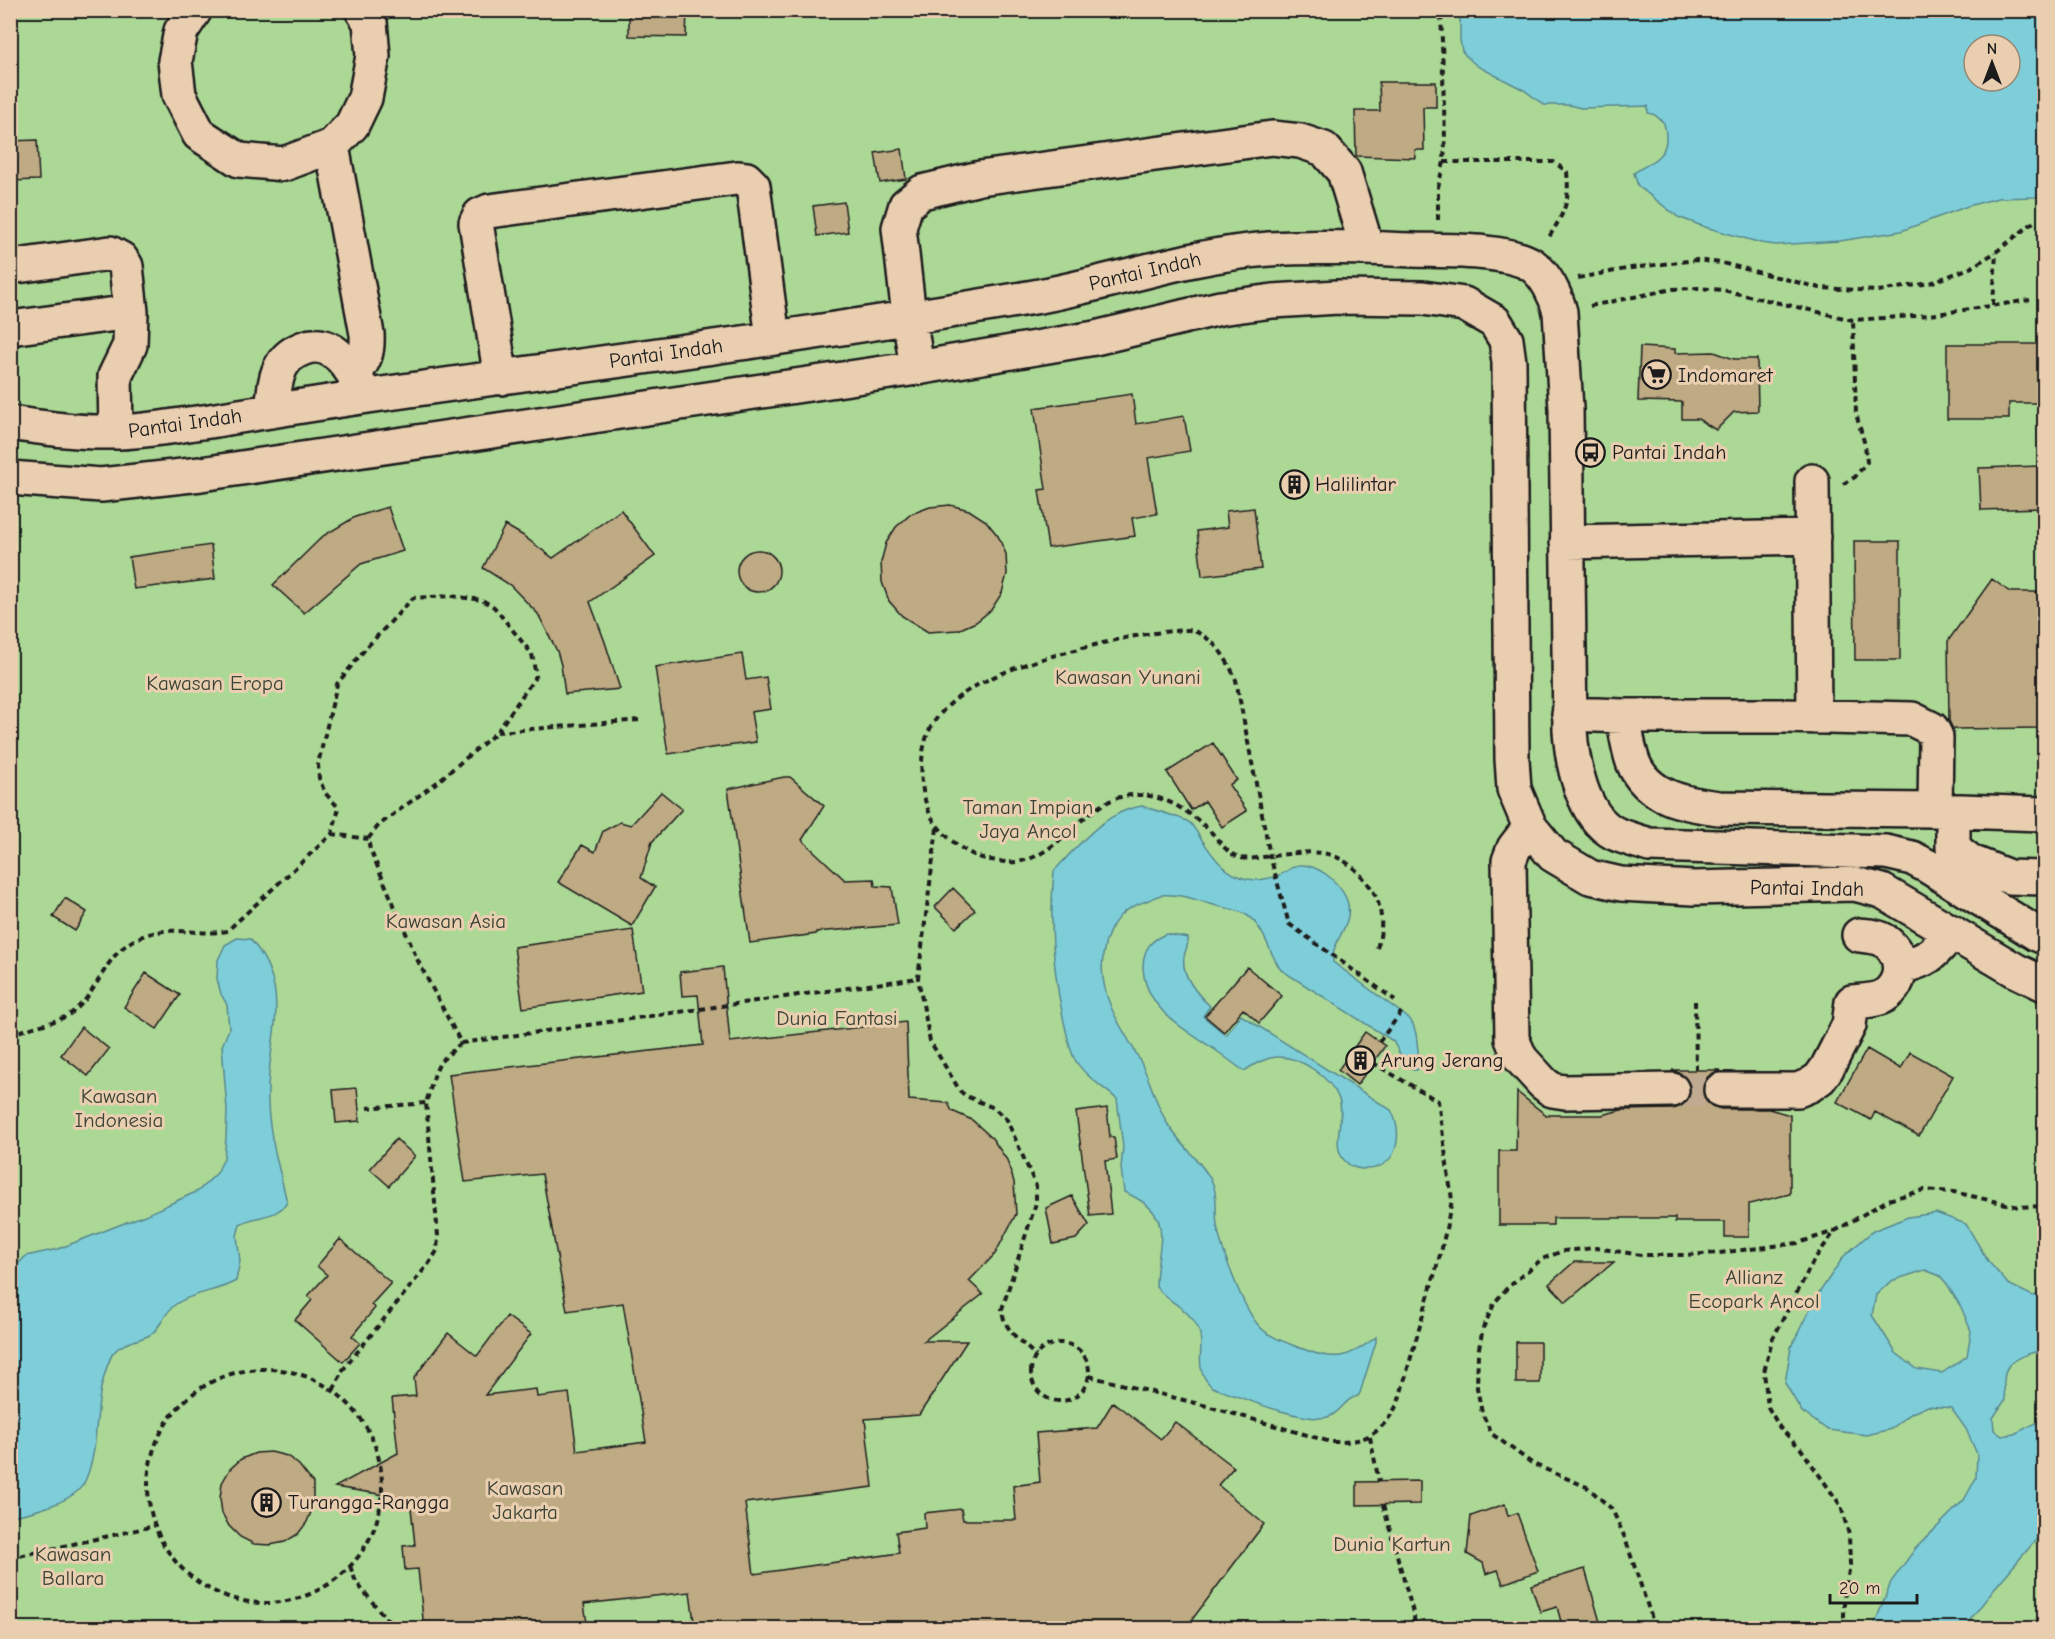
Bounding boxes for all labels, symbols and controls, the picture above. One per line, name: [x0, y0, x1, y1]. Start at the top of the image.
north arrow: [1962, 33, 2022, 93]
text: N: [1987, 40, 1997, 58]
street label: Pantai Indah: [1087, 246, 1203, 296]
street label: Pantai Indah: [608, 333, 724, 373]
supermarket icon: Indomaret: [1641, 359, 1673, 391]
place label: Indomaret: [1678, 363, 1774, 387]
street label: Pantai Indah: [127, 403, 243, 443]
bus stop icon: Pantai Indah: [1575, 436, 1607, 468]
place label: Pantai Indah: [1612, 440, 1726, 464]
building icon: Halilintar: [1278, 468, 1310, 500]
place label: Halilintar: [1315, 472, 1397, 496]
park label: Kawasan Yunani: [1055, 665, 1201, 689]
park label: Kawasan Eropa: [146, 671, 284, 695]
park label: Taman Impian Jaya Ancol: [963, 795, 1093, 843]
street label: Pantai Indah: [1750, 875, 1864, 901]
park label: Kawasan Asia: [386, 909, 506, 933]
park label: Dunia Fantasi: [776, 1006, 898, 1030]
building icon: Arung Jerang: [1344, 1044, 1376, 1076]
place label: Arung Jerang: [1381, 1048, 1504, 1072]
park label: Kawasan Indonesia: [75, 1084, 163, 1132]
park label: Allianz Ecopark Ancol: [1688, 1265, 1820, 1313]
park label: Kawasan Jakarta: [487, 1476, 563, 1524]
building icon: Turangga-Rangga: [251, 1486, 283, 1518]
place label: Turangga-Rangga: [288, 1490, 449, 1514]
park label: Dunia Kartun: [1333, 1532, 1451, 1556]
park label: Kawasan Ballara: [35, 1542, 111, 1590]
scale bar: [1830, 1567, 1917, 1605]
text: 20 m: [1839, 1578, 1880, 1599]

